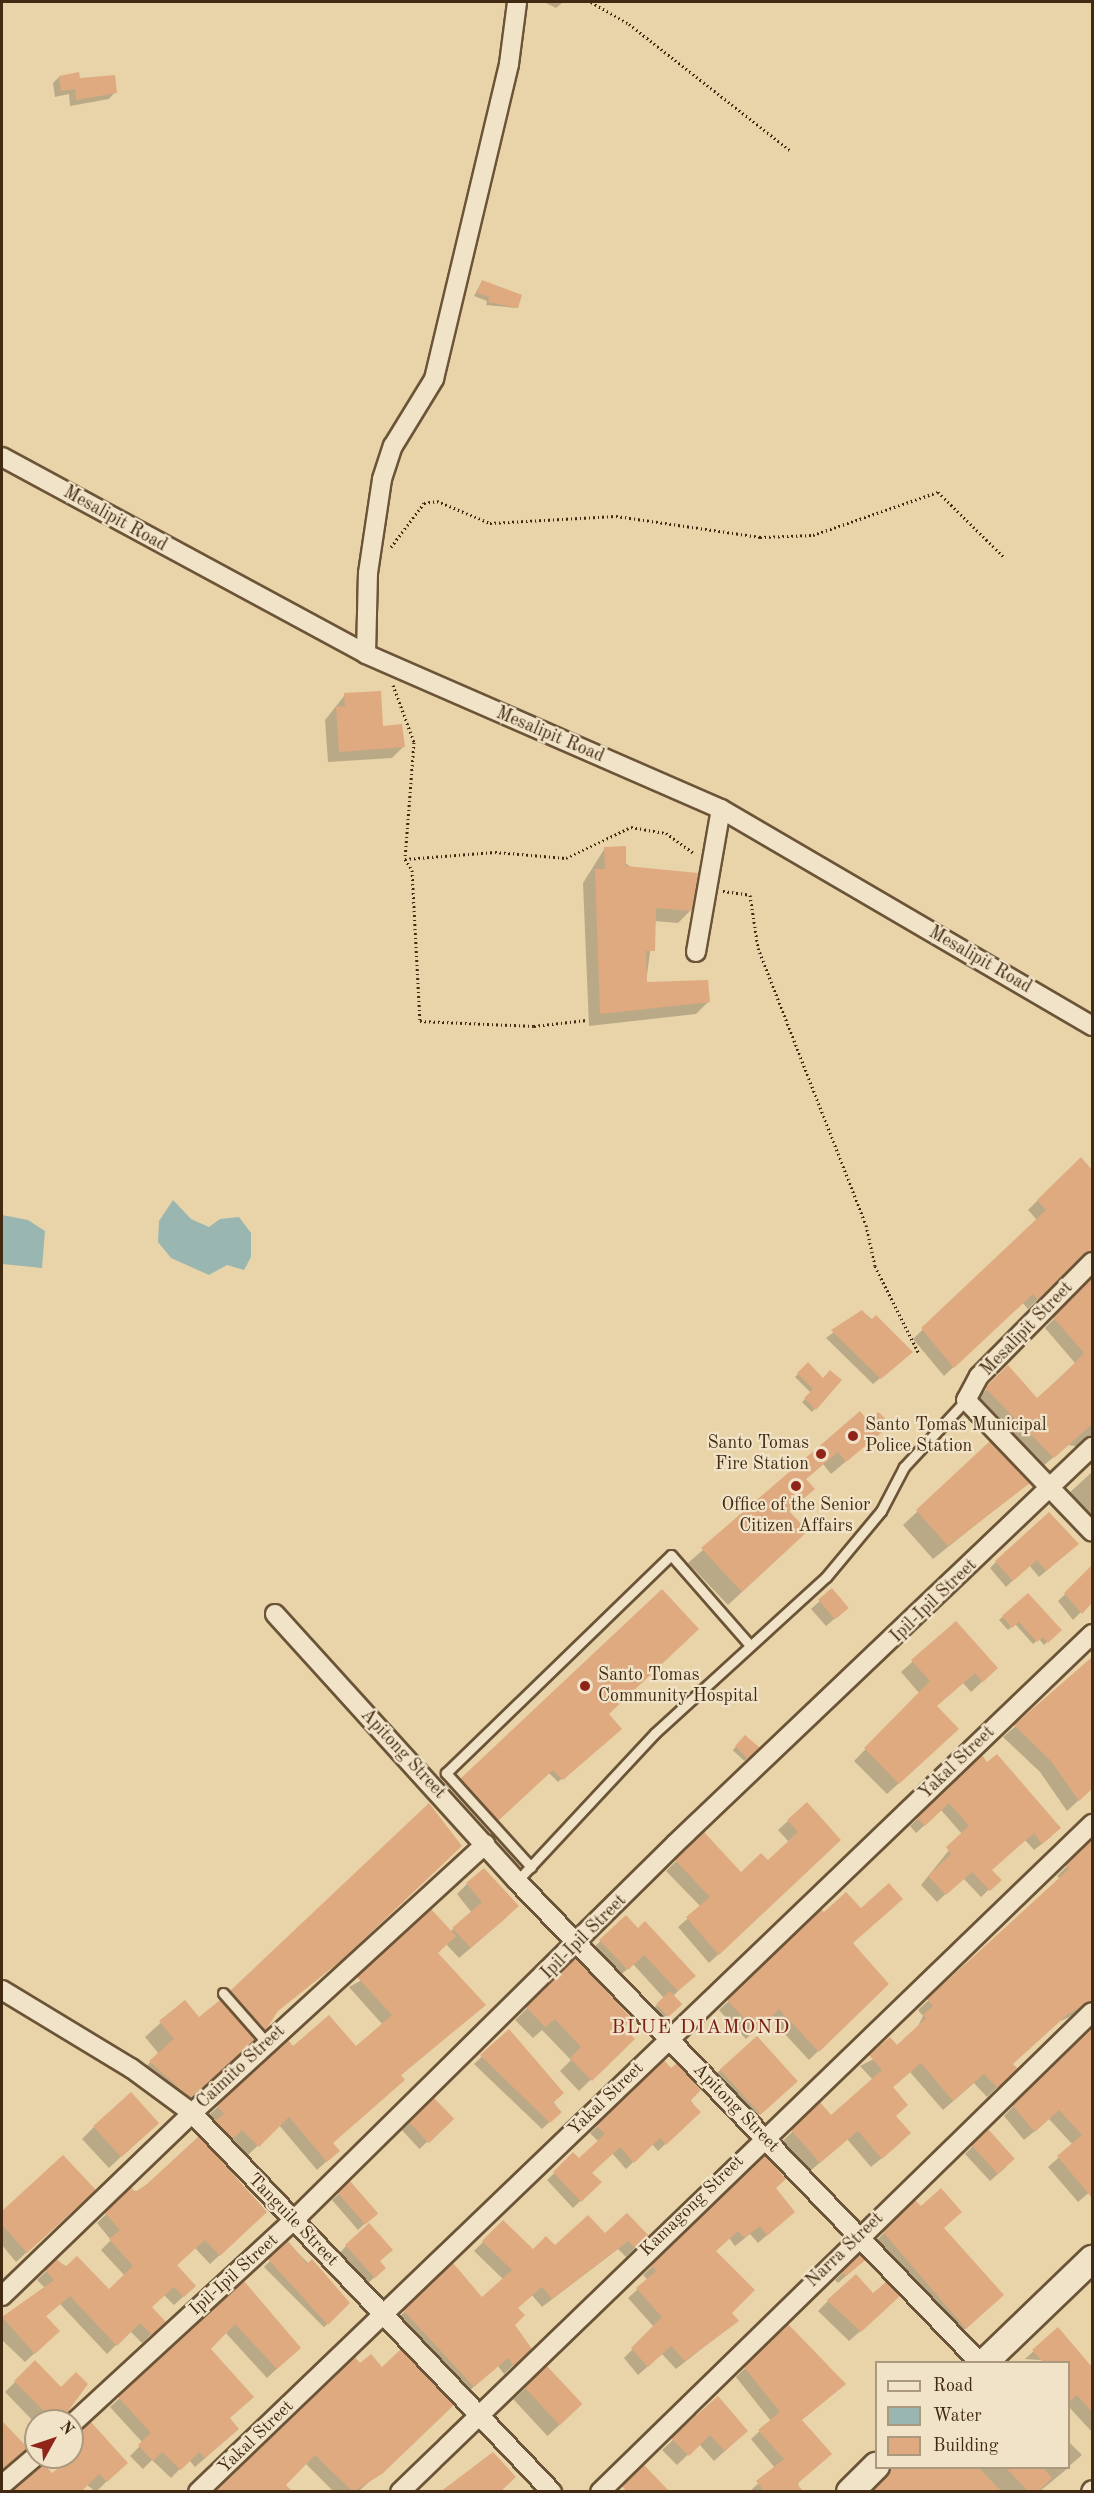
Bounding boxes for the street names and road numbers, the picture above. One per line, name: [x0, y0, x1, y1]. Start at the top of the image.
street label: Mesalipit Road: [59, 482, 171, 556]
street label: Mesalipit Road: [493, 703, 607, 767]
street label: Mesalipit Road: [925, 922, 1035, 998]
street label: Mesalipit Street: [977, 1277, 1077, 1381]
street label: Ipil-Ipil Street: [886, 1554, 982, 1648]
street label: Apitong Street: [356, 1704, 450, 1804]
street label: Yakal Street: [915, 1722, 999, 1804]
street label: Ipil-Ipil Street: [537, 1890, 631, 1984]
street label: Caimito Street: [192, 2021, 290, 2113]
street label: Yakal Street: [564, 2058, 648, 2140]
street label: Apitong Street: [688, 2059, 784, 2157]
street label: Kamagong Street: [635, 2151, 749, 2261]
street label: Tanguile Street: [243, 2169, 343, 2271]
street label: Narra Street: [802, 2208, 888, 2292]
street label: Ipil-Ipil Street: [185, 2230, 283, 2320]
street label: Yakal Street: [214, 2396, 298, 2478]

